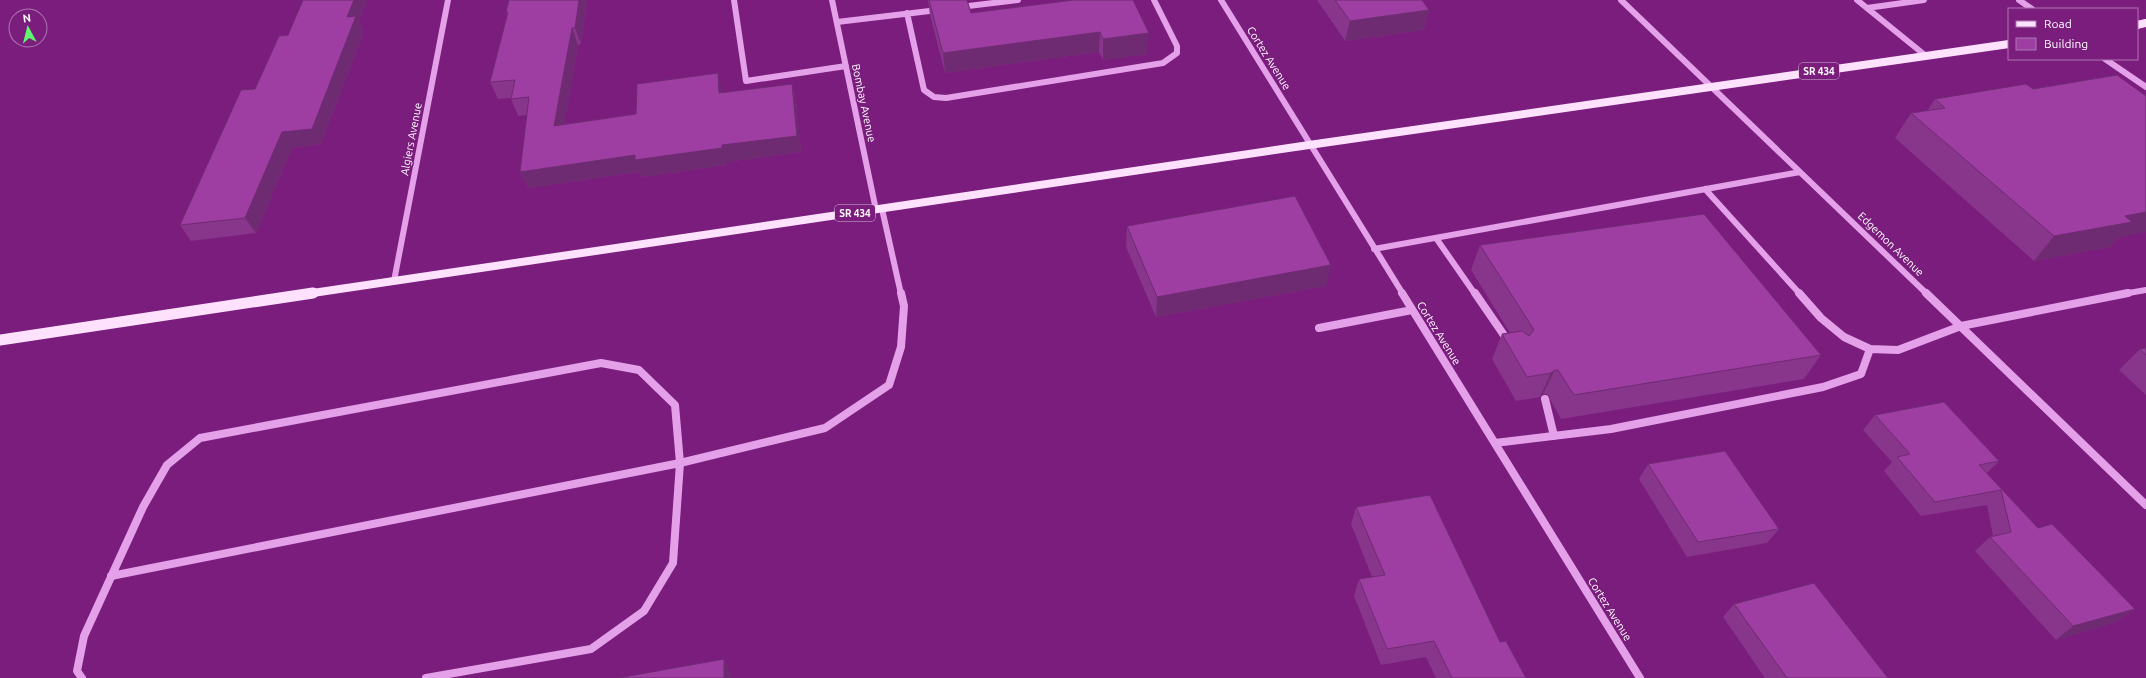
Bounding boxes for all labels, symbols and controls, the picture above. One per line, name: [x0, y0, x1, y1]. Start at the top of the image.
north arrow: [8, 8, 48, 48]
legend: [2008, 8, 2138, 60]
text: N: [22, 12, 32, 25]
text: Road: [2044, 17, 2072, 30]
street label: Cortez Avenue: [1245, 24, 1293, 92]
text: Building: [2044, 37, 2088, 50]
street label: Bombay Avenue: [850, 63, 878, 143]
road number: SR 434: [1799, 63, 1839, 79]
street label: Algiers Avenue: [398, 102, 424, 176]
road number: SR 434: [835, 205, 875, 221]
street label: Edgemon Avenue: [1856, 210, 1926, 278]
street label: Cortez Avenue: [1415, 299, 1463, 367]
street label: Cortez Avenue: [1586, 575, 1634, 643]

